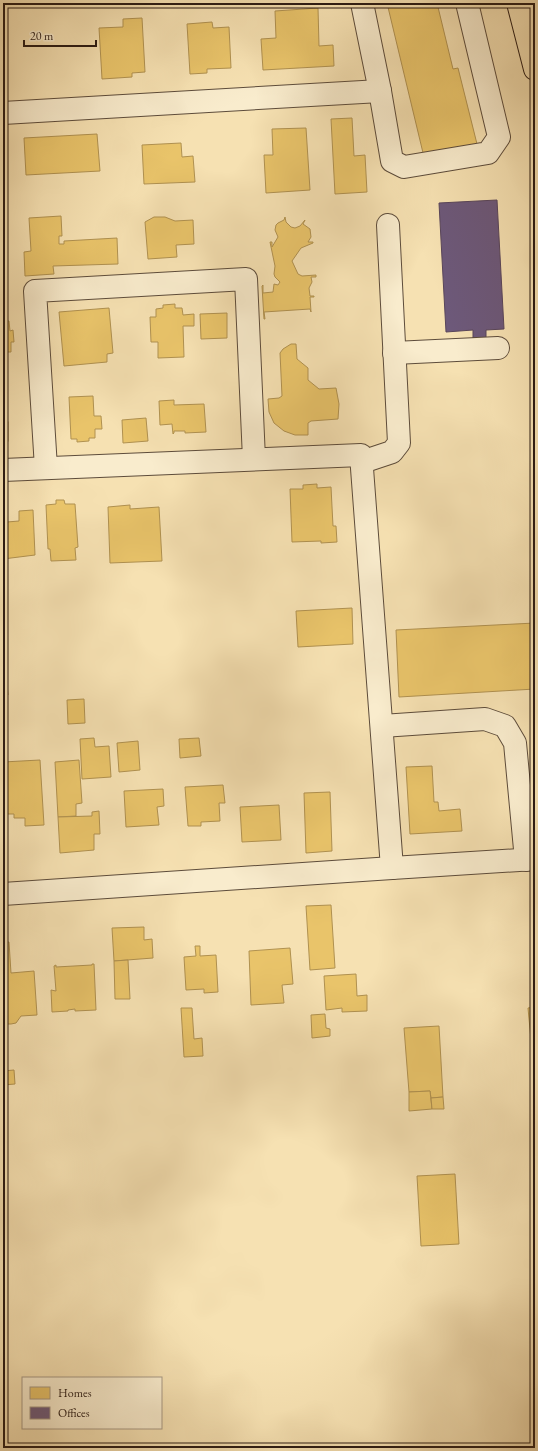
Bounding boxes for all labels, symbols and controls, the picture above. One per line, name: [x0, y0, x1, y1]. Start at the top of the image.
scale bar: [24, 22, 96, 48]
text: 20 m: [30, 28, 54, 44]
legend: [22, 1377, 162, 1429]
text: Homes: [58, 1385, 92, 1401]
text: Offices: [58, 1405, 90, 1421]

